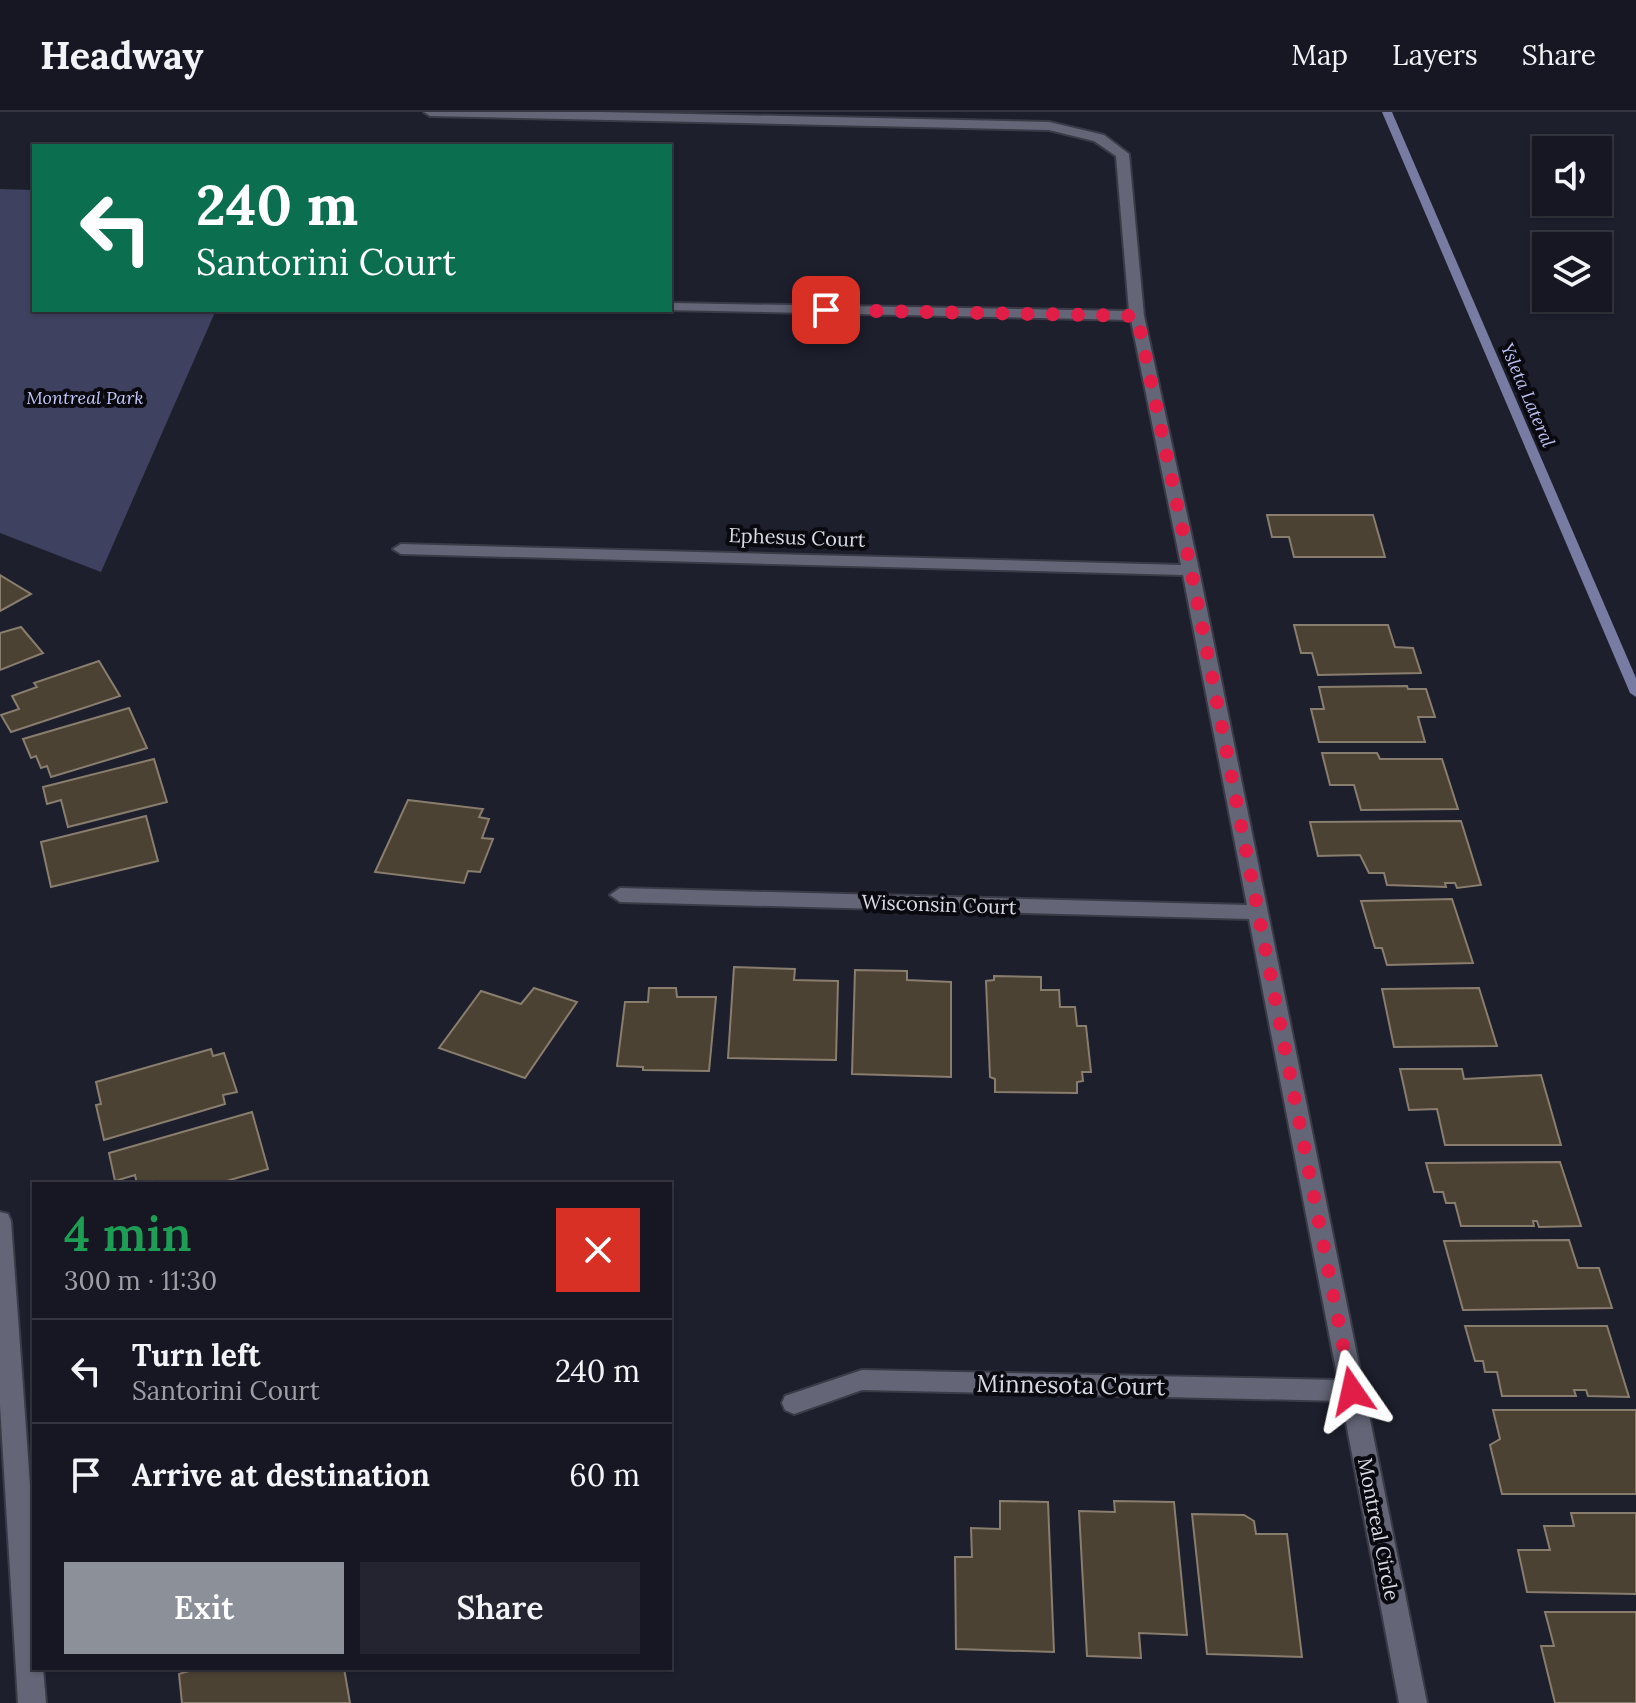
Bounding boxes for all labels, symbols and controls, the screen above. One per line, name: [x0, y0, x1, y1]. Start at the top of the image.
text: Headway: [40, 31, 203, 79]
text: Map: [1291, 37, 1348, 73]
text: Layers: [1392, 37, 1478, 73]
text: Share: [1522, 37, 1596, 73]
map controls: [1532, 136, 1612, 312]
button: sound: [1532, 136, 1612, 216]
text: 240 m: [196, 169, 358, 240]
icon: left: [64, 176, 168, 280]
button: layers: [1532, 232, 1612, 312]
text: Santorini Court: [196, 239, 456, 285]
pin: [792, 276, 860, 344]
icon: arrive: [804, 288, 848, 332]
water label: Ysleta Lateral: [1496, 340, 1560, 450]
park label: Montreal Park: [26, 386, 144, 409]
street label: Ephesus Court: [728, 522, 866, 552]
street label: Wisconsin Court: [861, 889, 1017, 919]
text: 4 min: [64, 1203, 192, 1264]
button: close: [556, 1208, 640, 1292]
text: 300 m · 11:30: [64, 1264, 217, 1297]
text: Turn left: [132, 1336, 260, 1374]
icon: left: [64, 1349, 108, 1393]
position arrow: [1310, 1349, 1394, 1433]
text: 240 m: [555, 1352, 640, 1390]
street label: Minnesota Court: [976, 1368, 1166, 1402]
text: Santorini Court: [132, 1374, 320, 1407]
icon: arrive: [64, 1453, 108, 1497]
street label: Montreal Circle: [1353, 1455, 1405, 1603]
text: Arrive at destination: [132, 1456, 430, 1494]
text: 60 m: [569, 1456, 640, 1494]
button: Exit: [64, 1562, 344, 1654]
button: Share: [360, 1562, 640, 1654]

